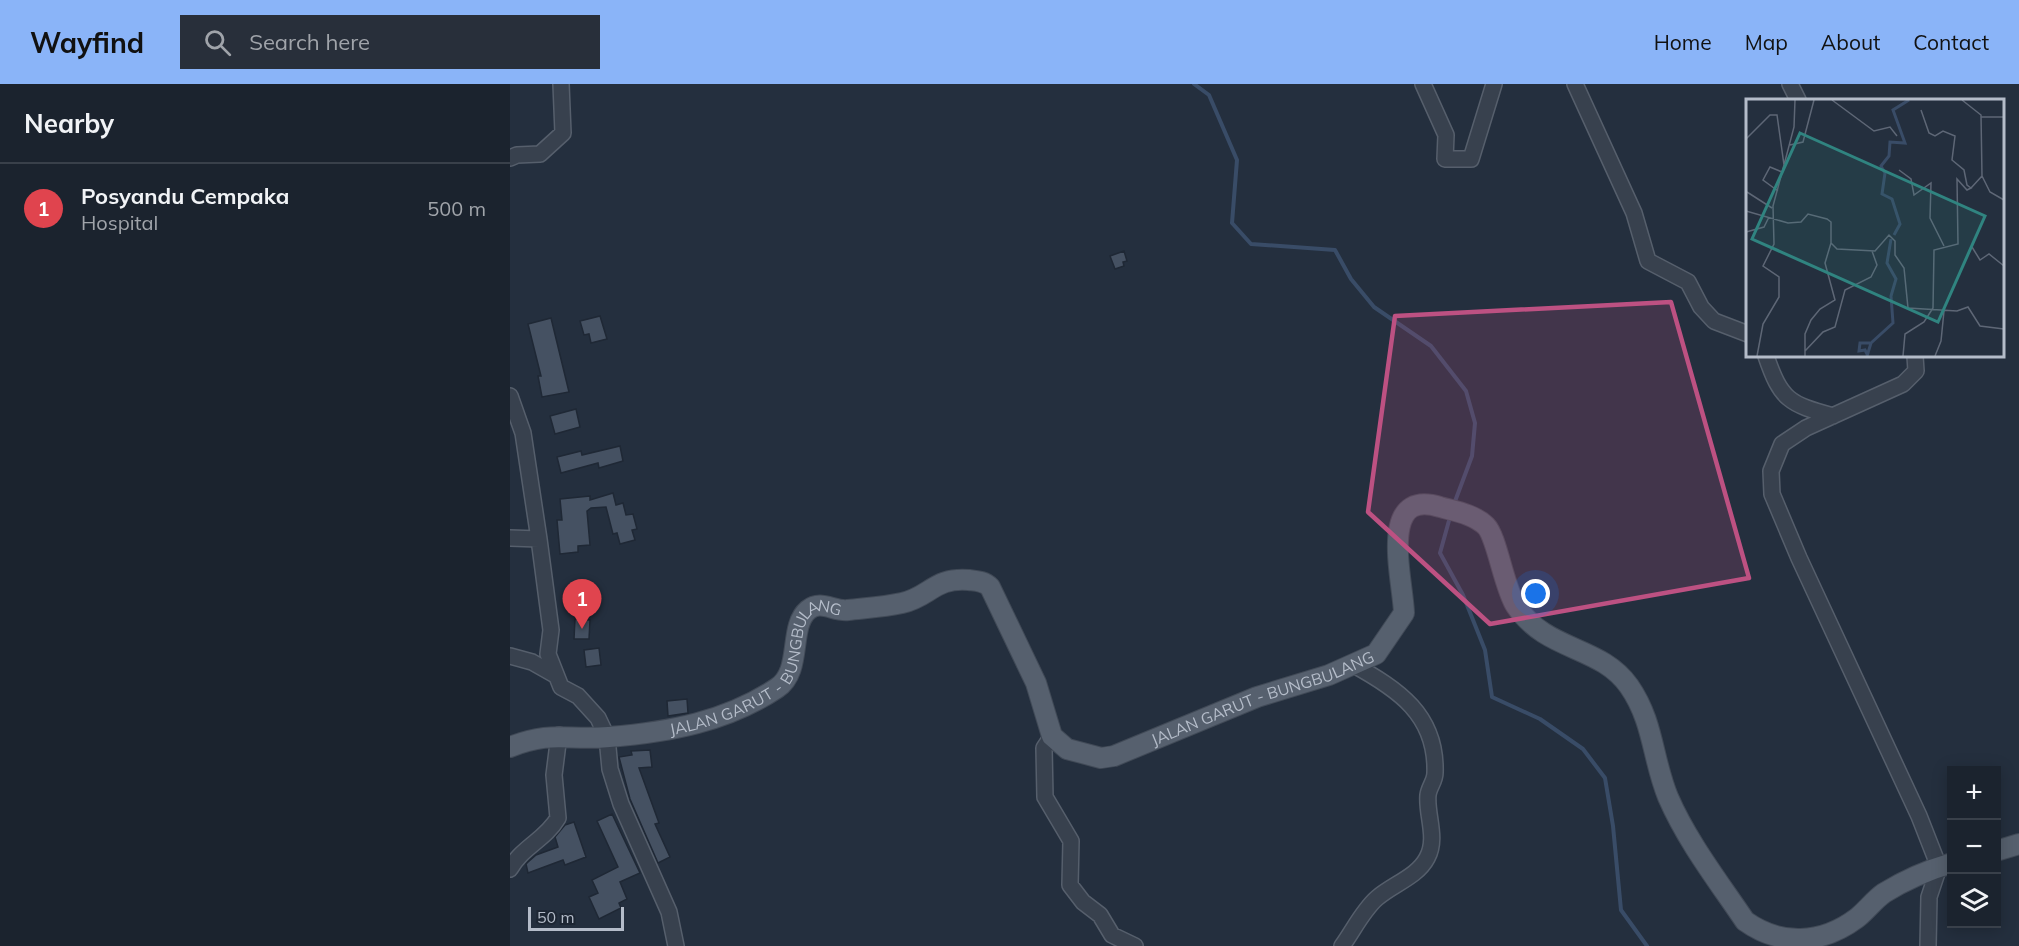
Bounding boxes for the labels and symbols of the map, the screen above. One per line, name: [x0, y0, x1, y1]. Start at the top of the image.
inset map: [1746, 99, 2004, 357]
your location: [1521, 579, 1550, 608]
pin: 1: [562, 580, 602, 629]
street label: JALAN GARUT - BUNGBULANG: [668, 595, 844, 739]
street label: JALAN GARUT - BUNGBULANG: [1148, 646, 1377, 750]
scale bar: [528, 904, 624, 932]

